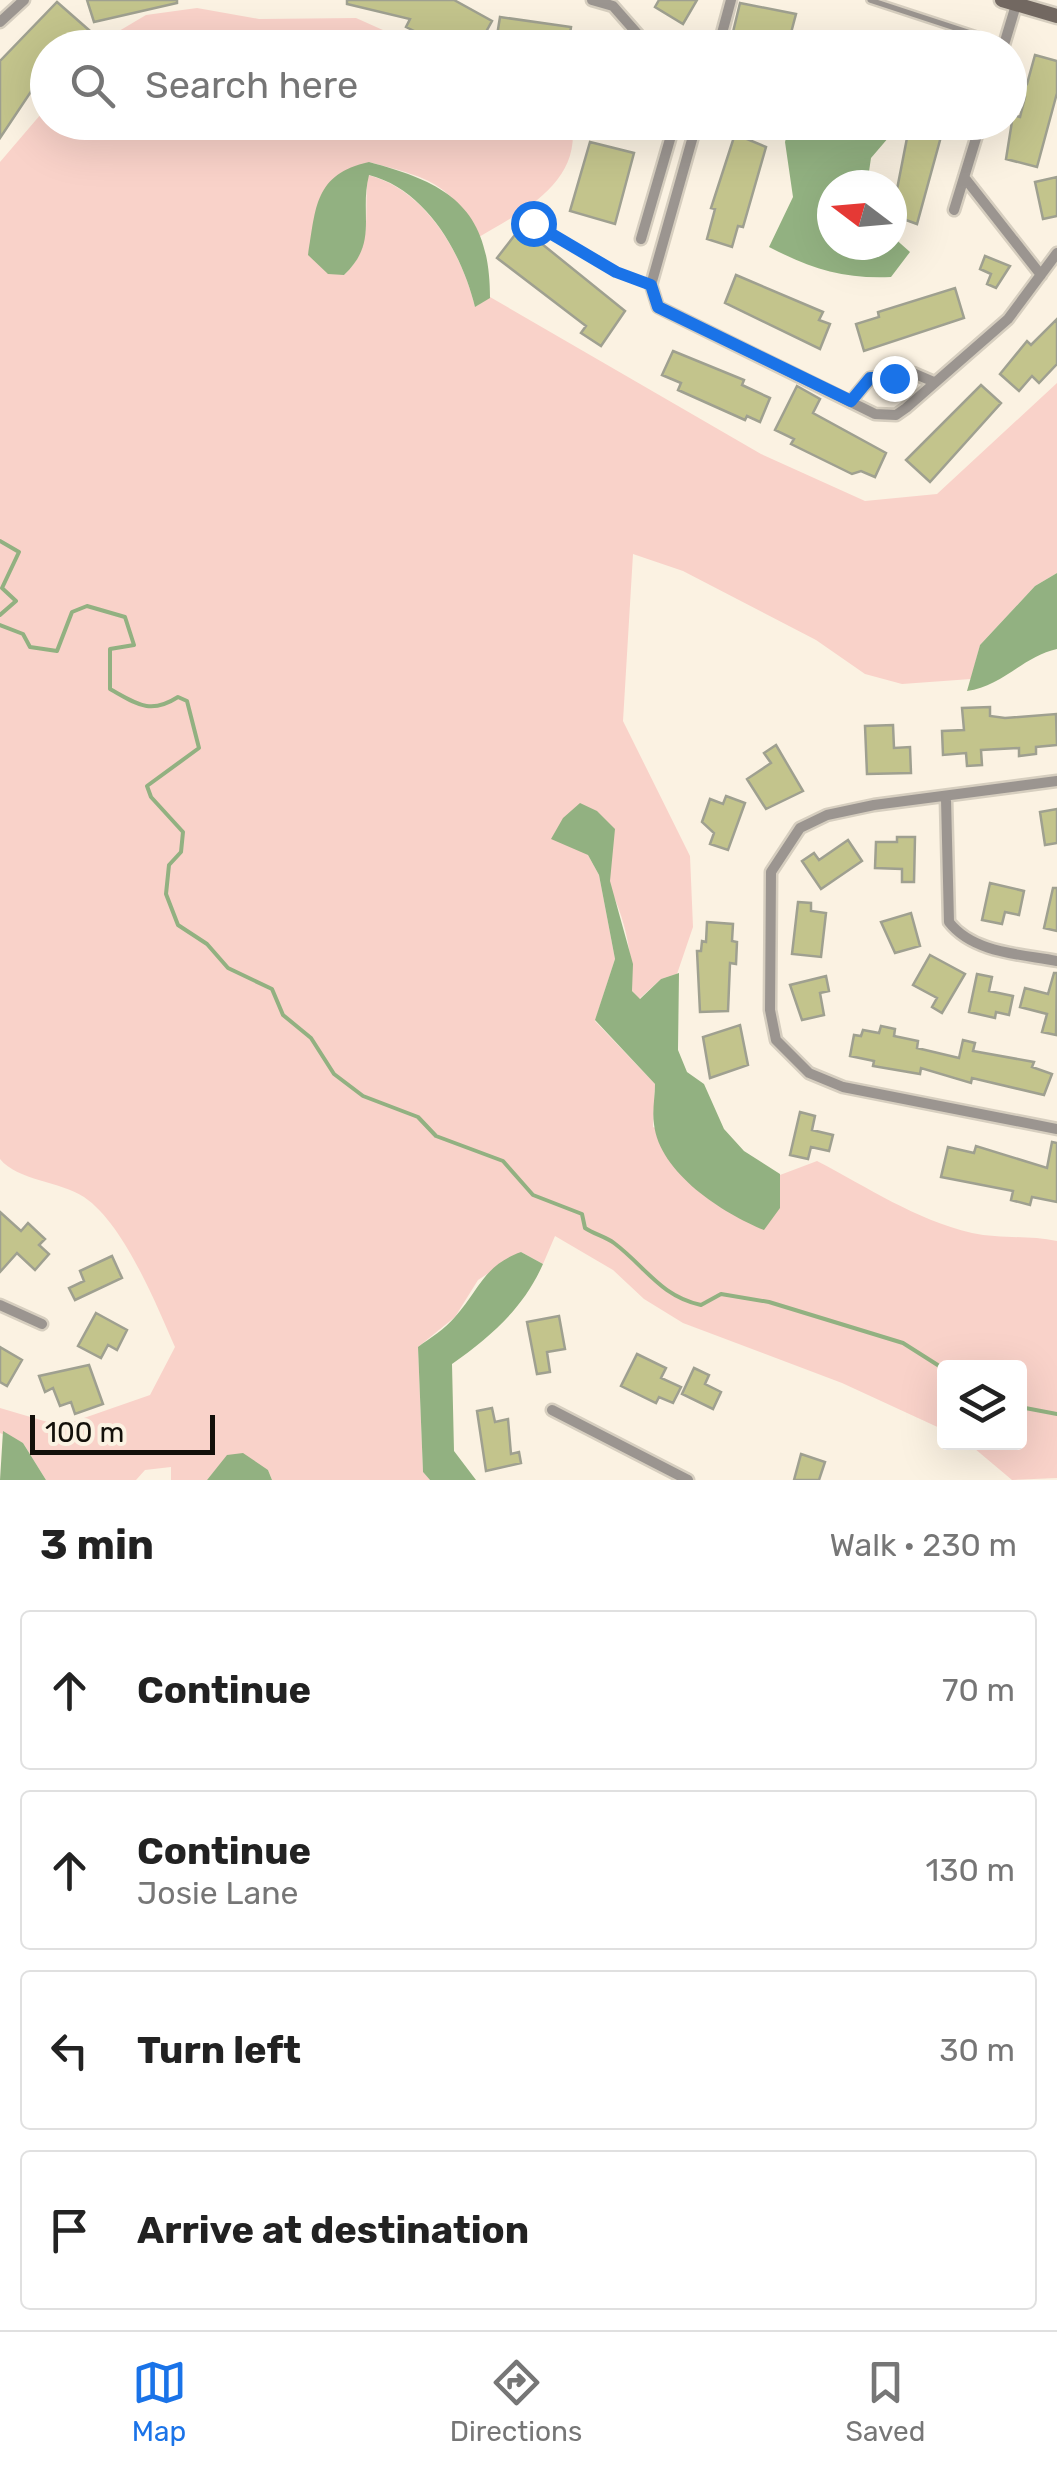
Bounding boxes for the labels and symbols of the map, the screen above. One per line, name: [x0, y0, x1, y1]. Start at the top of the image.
north arrow: [817, 170, 907, 260]
route start: [511, 201, 557, 247]
route end: [872, 356, 918, 402]
scale bar: [30, 1410, 215, 1454]

